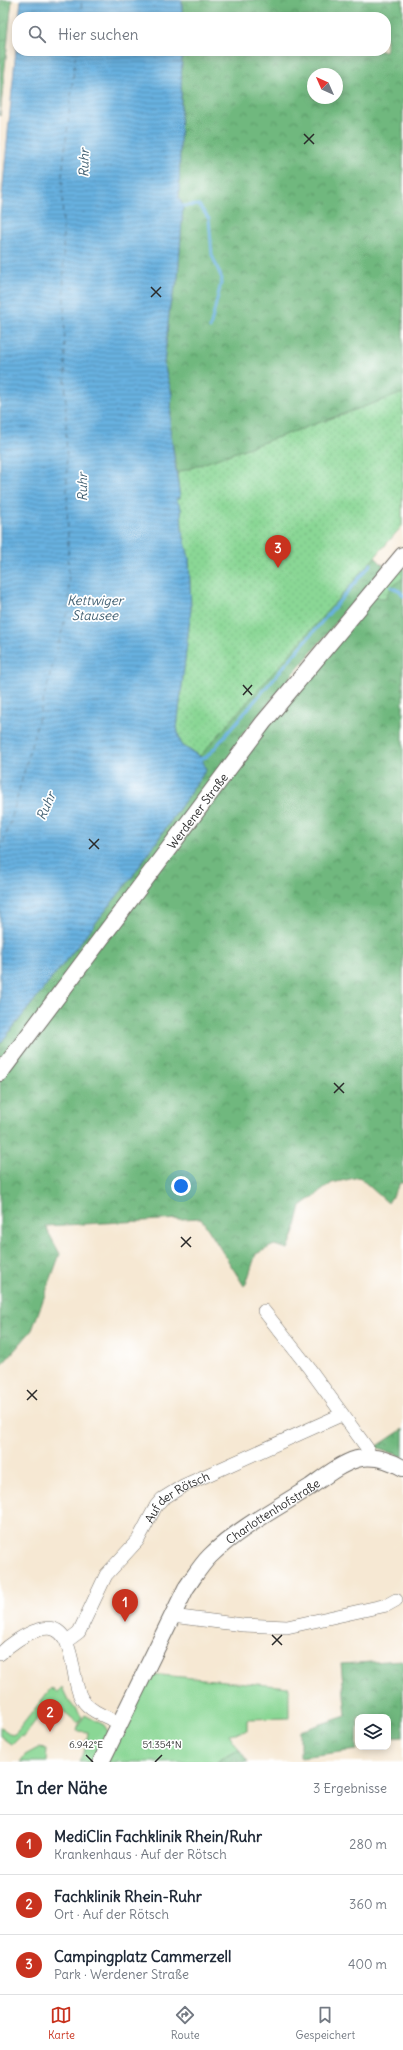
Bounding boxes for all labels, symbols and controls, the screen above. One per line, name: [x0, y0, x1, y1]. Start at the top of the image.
search box: [12, 12, 391, 56]
icon: search: [26, 23, 48, 45]
text: Hier suchen: [58, 25, 138, 44]
north arrow: [307, 68, 343, 104]
water label: Ruhr: [75, 147, 93, 177]
water label: Ruhr: [74, 471, 91, 501]
pin: 3: [265, 535, 291, 568]
water label: Kettwiger Stausee: [67, 592, 125, 624]
street label: Werdener Straße: [164, 770, 231, 852]
water label: Ruhr: [33, 788, 60, 822]
your location: [171, 1176, 191, 1196]
street label: Auf der Rötsch: [141, 1468, 212, 1525]
street label: Charlottenhofstraße: [222, 1475, 322, 1547]
pin: 1: [112, 1589, 138, 1622]
pin: 2: [37, 1699, 63, 1732]
map controls: [355, 1714, 391, 1750]
button: layers: [355, 1714, 391, 1750]
text: 6.942°E: [69, 1738, 103, 1751]
text: 51.354°N: [142, 1738, 182, 1751]
text: In der Nähe: [16, 1777, 108, 1799]
text: 3 Ergebnisse: [313, 1780, 387, 1797]
text: MediClin Fachklinik Rhein/Ruhr: [54, 1827, 262, 1846]
text: 1: [26, 1836, 32, 1853]
text: 280 m: [349, 1836, 387, 1853]
text: Krankenhaus · Auf der Rötsch: [54, 1846, 227, 1863]
text: Fachklinik Rhein-Ruhr: [54, 1887, 202, 1906]
text: 2: [25, 1896, 33, 1913]
text: 360 m: [349, 1896, 387, 1913]
text: Ort · Auf der Rötsch: [54, 1906, 169, 1923]
text: Campingplatz Cammerzell: [54, 1947, 231, 1966]
text: 3: [25, 1956, 33, 1973]
text: 400 m: [348, 1956, 387, 1973]
text: Park · Werdener Straße: [54, 1966, 189, 1983]
tab: Karte: [48, 2004, 75, 2042]
tab: Route: [171, 2004, 200, 2042]
tab: Gespeichert: [296, 2004, 355, 2042]

